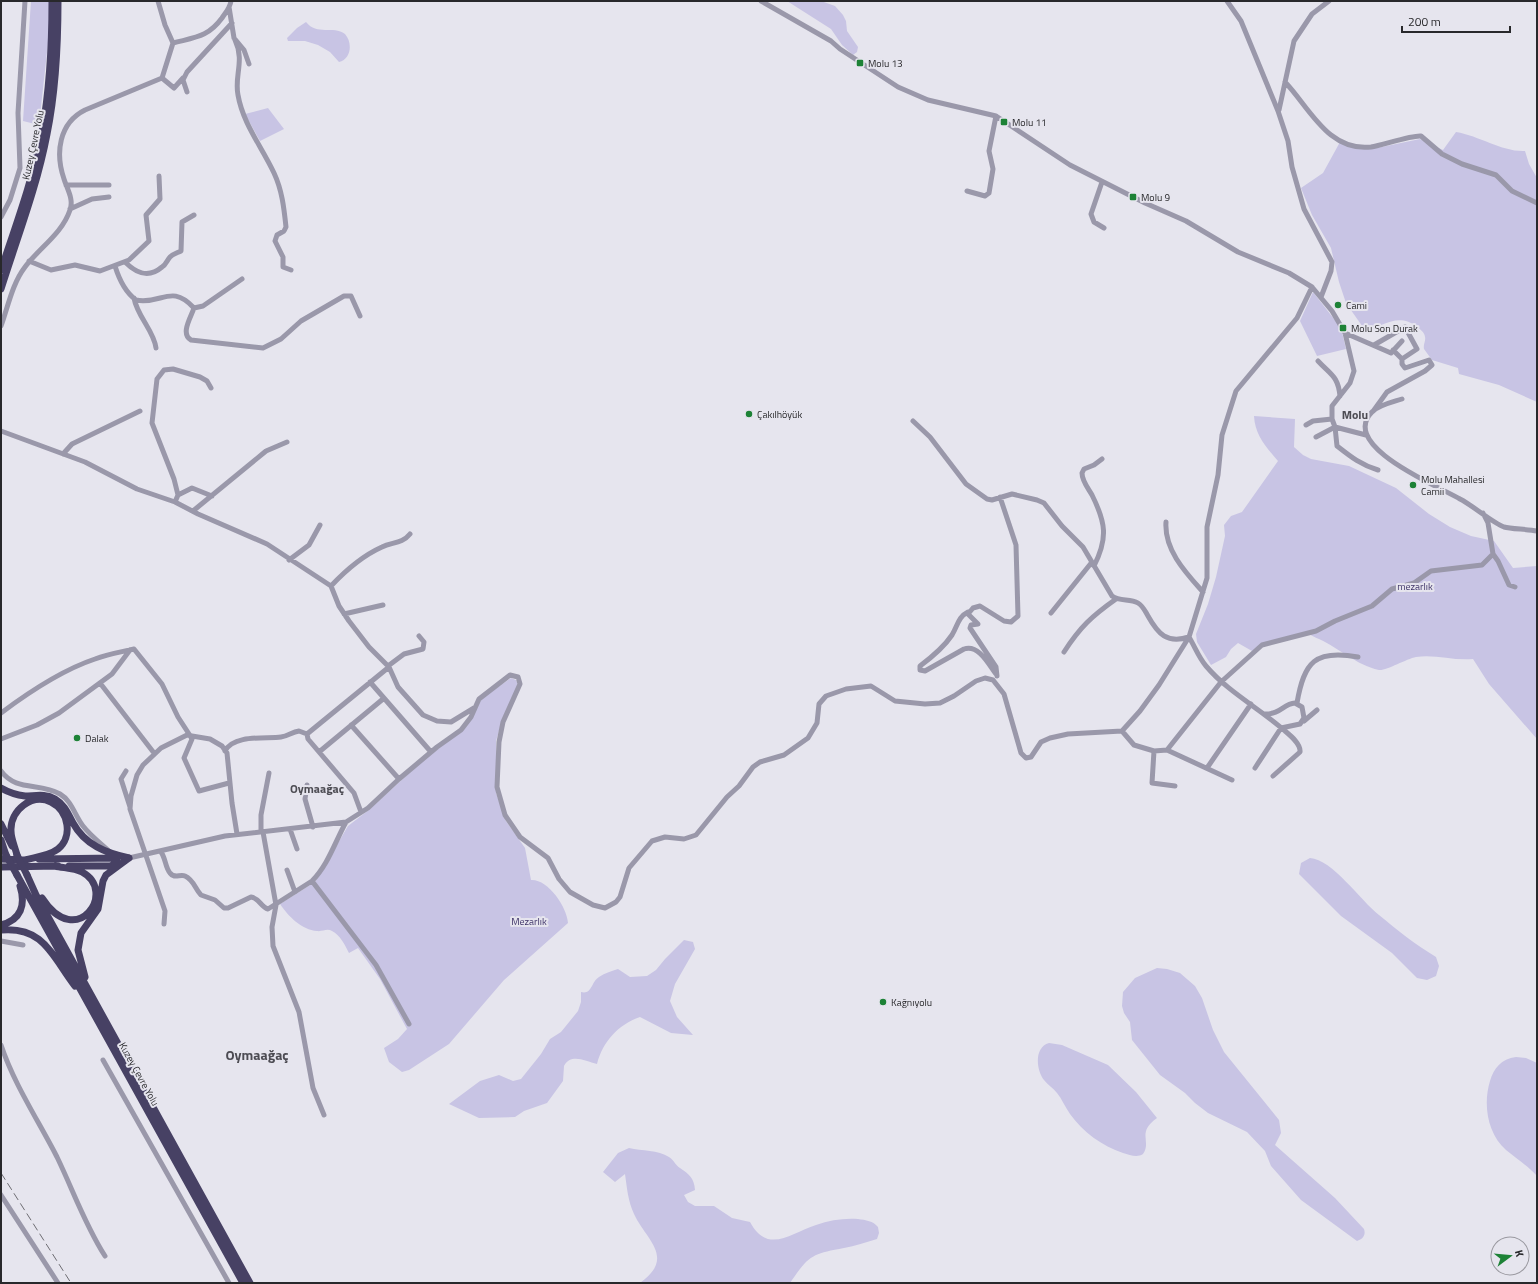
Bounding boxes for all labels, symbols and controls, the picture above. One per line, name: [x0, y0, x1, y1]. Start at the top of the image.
scale bar: [1402, 8, 1510, 34]
text: 200 m: [1408, 12, 1441, 31]
place label: Molu 13: [868, 56, 903, 71]
marker: Molu 13: [855, 58, 865, 68]
street label: Kuzey Çevre Yolu: [18, 109, 48, 181]
place label: Molu 11: [1012, 115, 1047, 130]
marker: Molu 11: [999, 117, 1009, 127]
place label: Molu 9: [1141, 190, 1170, 205]
marker: Molu 9: [1128, 192, 1138, 202]
place label: Cami: [1346, 298, 1367, 313]
marker: Cami: [1333, 300, 1343, 310]
place label: Molu Son Durak: [1351, 321, 1418, 336]
marker: Molu Son Durak: [1338, 323, 1348, 333]
district label: Molu: [1342, 405, 1368, 424]
place label: Çakılhöyük: [757, 407, 802, 422]
marker: Çakılhöyük: [744, 409, 754, 419]
place label: Molu Mahallesi Camii: [1421, 472, 1485, 499]
marker: Molu Mahallesi Camii: [1408, 480, 1418, 490]
park label: mezarlık: [1397, 579, 1433, 594]
place label: Dalak: [85, 731, 109, 746]
marker: Dalak: [72, 733, 82, 743]
district label: Oymaağaç: [290, 779, 344, 798]
park label: Mezarlık: [511, 914, 547, 929]
place label: Kağnıyolu: [891, 995, 932, 1010]
marker: Kağnıyolu: [878, 997, 888, 1007]
street label: Kuzey Çevre Yolu: [115, 1039, 163, 1109]
district label: Oymaağaç: [225, 1044, 289, 1065]
north arrow: [1490, 1236, 1530, 1276]
text: K: [1511, 1248, 1528, 1259]

